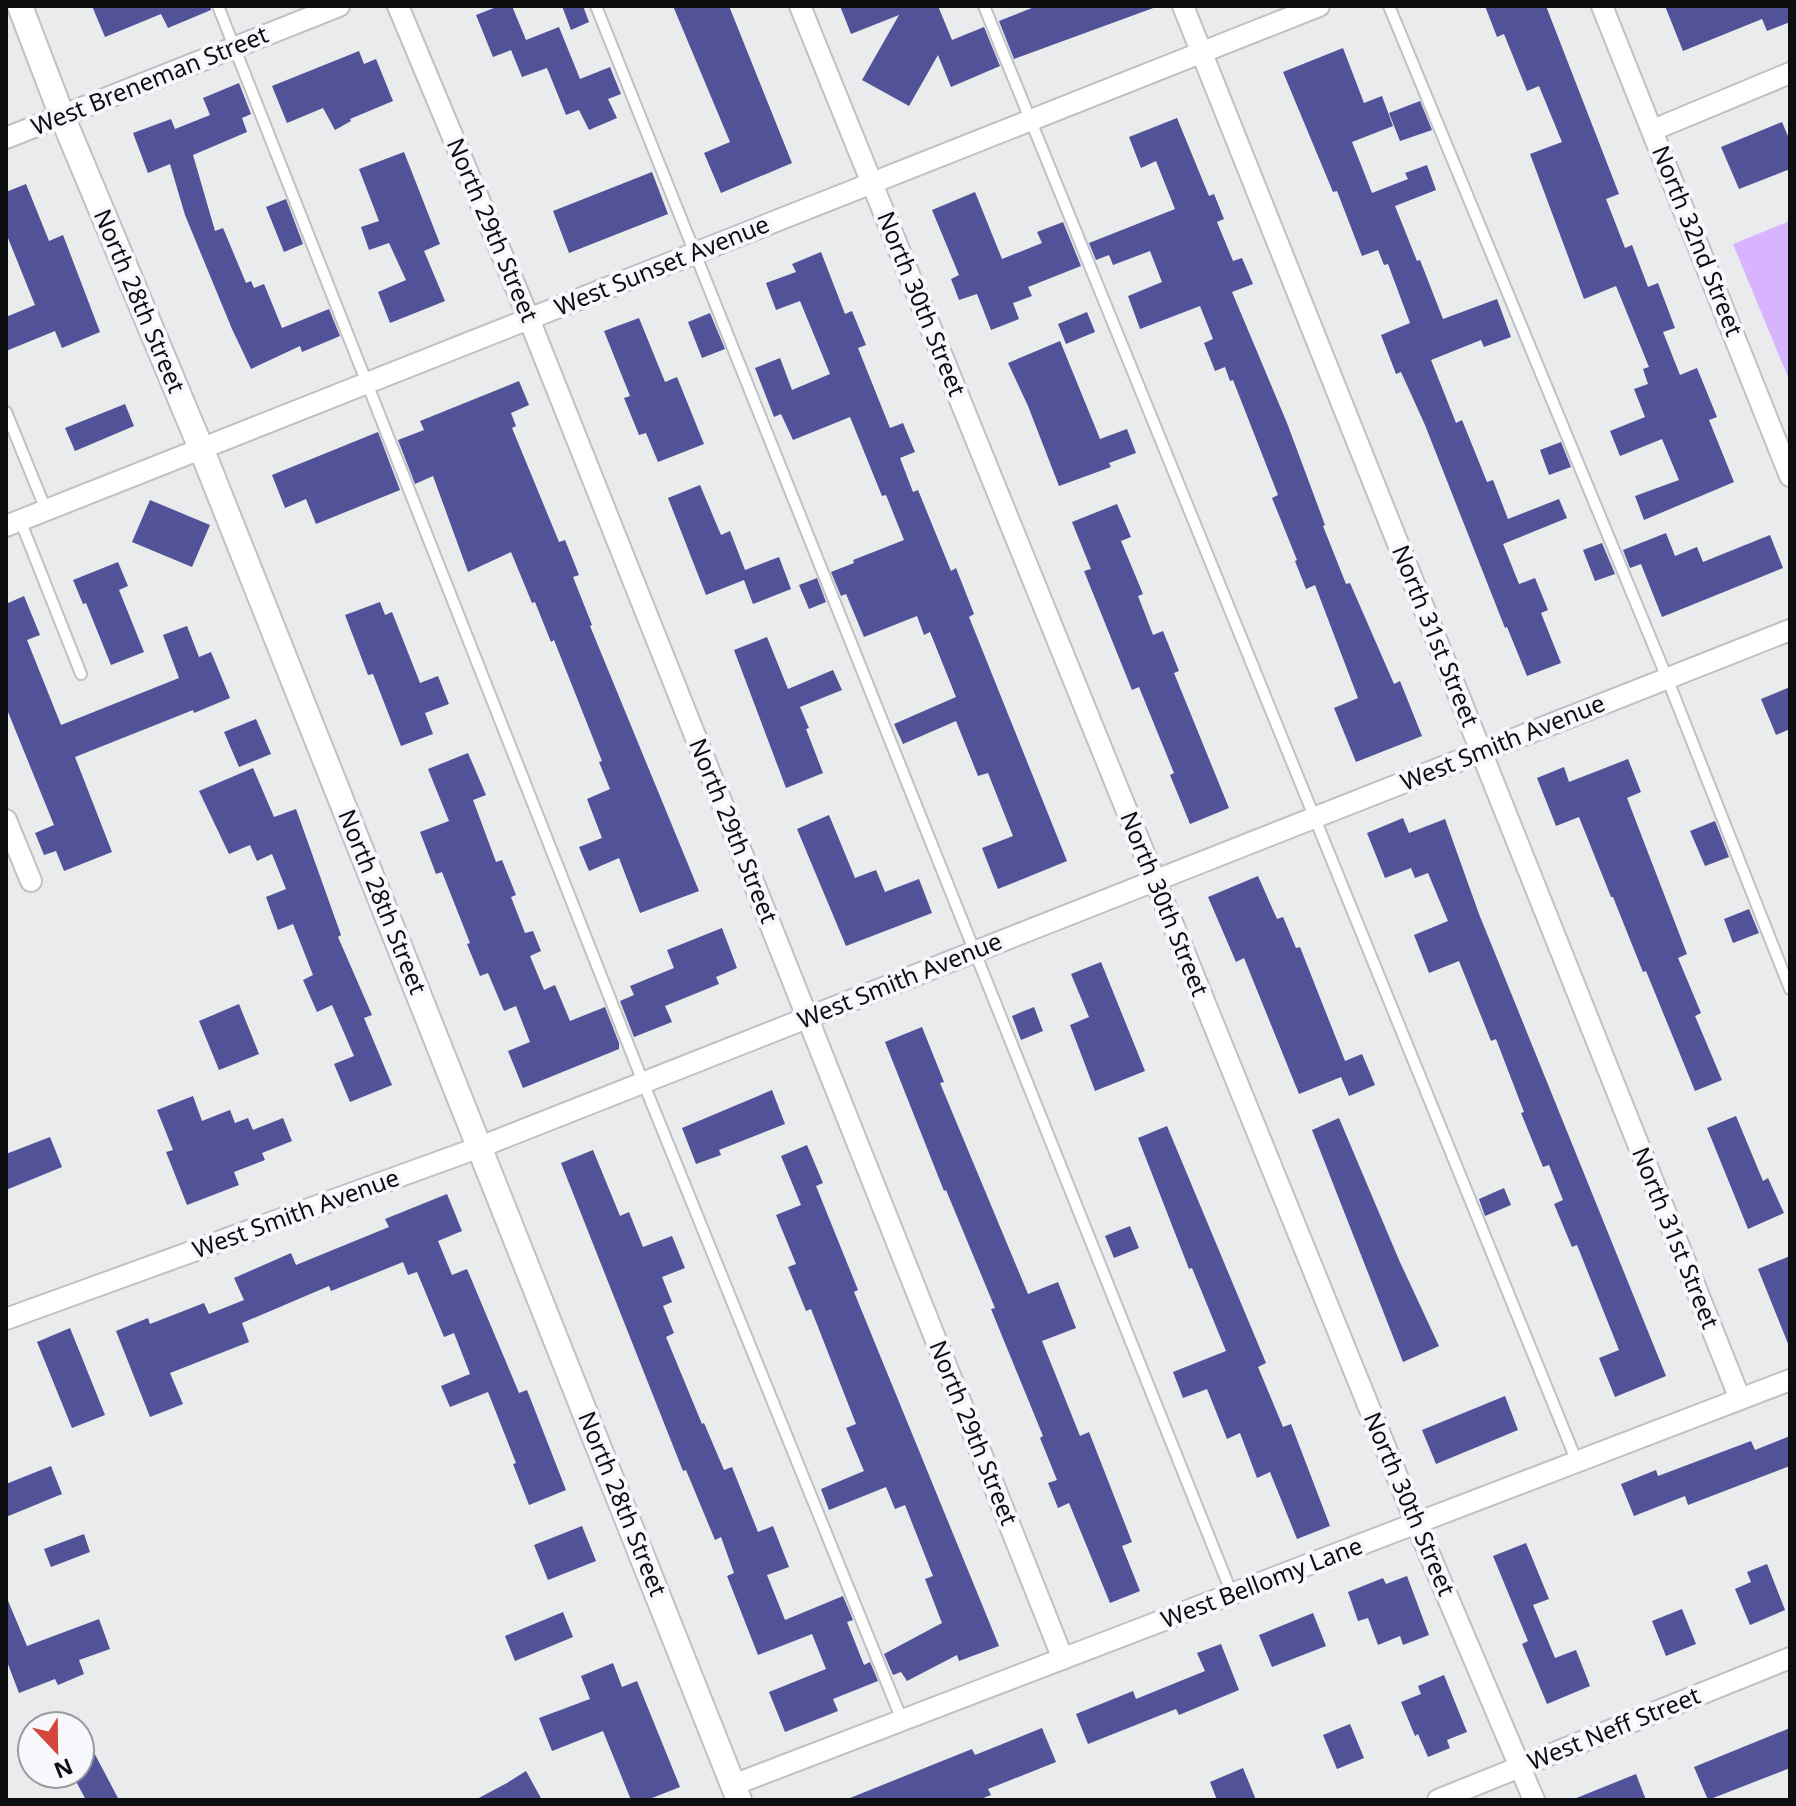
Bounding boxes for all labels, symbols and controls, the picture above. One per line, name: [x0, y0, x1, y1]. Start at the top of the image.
street label: West Breneman Street: [26, 17, 273, 142]
street label: North 29th Street: [440, 132, 547, 327]
street label: North 32nd Street: [1645, 140, 1752, 341]
street label: North 28th Street: [87, 203, 194, 398]
street label: West Sunset Avenue: [549, 206, 774, 323]
street label: North 30th Street: [870, 206, 975, 401]
street label: North 31st Street: [1385, 540, 1488, 732]
street label: West Smith Avenue: [1395, 686, 1609, 798]
street label: North 29th Street: [682, 733, 787, 928]
street label: North 28th Street: [331, 804, 436, 999]
street label: North 30th Street: [1113, 806, 1218, 1001]
street label: West Smith Avenue: [792, 924, 1006, 1036]
street label: North 31st Street: [1625, 1142, 1728, 1334]
street label: West Smith Avenue: [188, 1160, 403, 1265]
street label: North 29th Street: [922, 1335, 1027, 1530]
street label: North 28th Street: [571, 1406, 676, 1601]
street label: North 30th Street: [1357, 1406, 1464, 1601]
street label: West Bellomy Lane: [1156, 1528, 1367, 1635]
street label: West Neff Street: [1522, 1678, 1705, 1777]
north arrow: [16, 1710, 96, 1790]
text: N: [50, 1752, 78, 1787]

